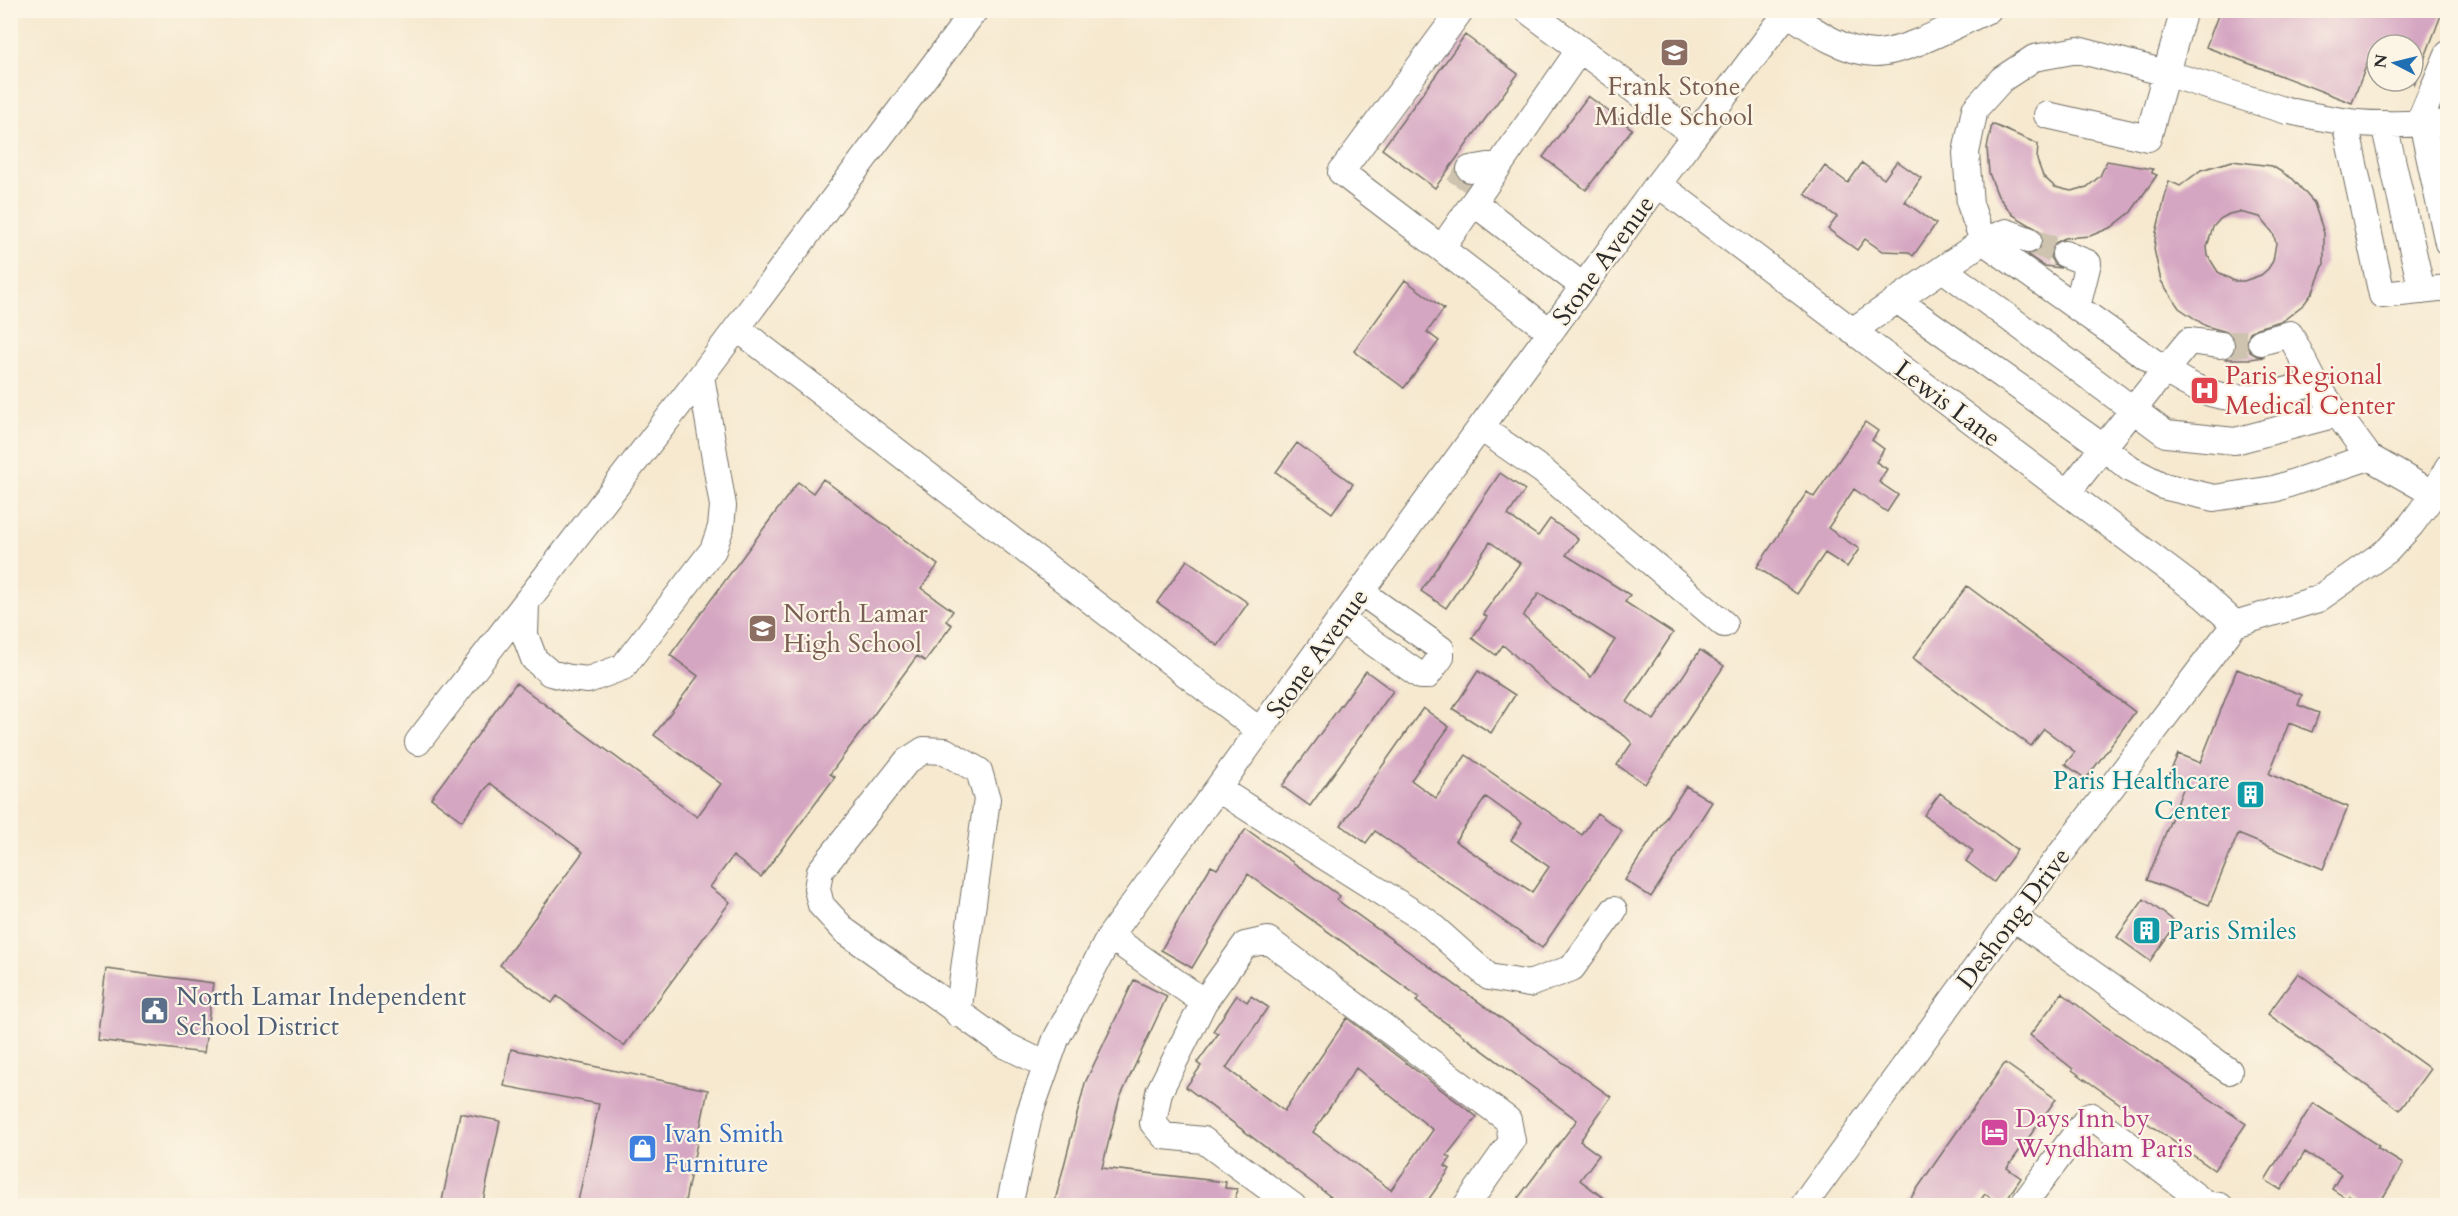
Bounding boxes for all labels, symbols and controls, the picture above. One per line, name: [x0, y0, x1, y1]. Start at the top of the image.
north arrow: [2365, 33, 2425, 93]
school or university icon: Frank Stone Middle School: [1658, 36, 1690, 68]
text: N: [2369, 53, 2393, 70]
place label: Frank Stone Middle School: [1595, 69, 1754, 134]
street label: Stone Avenue: [1544, 188, 1663, 333]
street label: Lewis Lane: [1887, 352, 2008, 455]
place label: Paris Regional Medical Center: [2225, 358, 2396, 423]
hospital icon: Paris Regional Medical Center: [2188, 374, 2220, 406]
street label: Stone Avenue: [1258, 581, 1377, 726]
place label: North Lamar High School: [783, 596, 928, 661]
school or university icon: North Lamar High School: [746, 612, 778, 644]
place label: Paris Healthcare Center: [2053, 763, 2231, 828]
building icon: Paris Healthcare Center: [2235, 779, 2267, 811]
street label: Deshong Drive: [1949, 840, 2078, 996]
place label: Paris Smiles: [2168, 913, 2297, 948]
building icon: Paris Smiles: [2131, 914, 2163, 946]
place label: North Lamar Independent School District: [176, 979, 466, 1044]
public building icon: North Lamar Independent School District: [139, 995, 171, 1027]
place label: Days Inn by Wyndham Paris: [2014, 1101, 2193, 1166]
place label: Ivan Smith Furniture: [664, 1116, 784, 1181]
hotel icon: Days Inn by Wyndham Paris: [1978, 1117, 2010, 1149]
shop icon: Ivan Smith Furniture: [627, 1132, 659, 1164]

